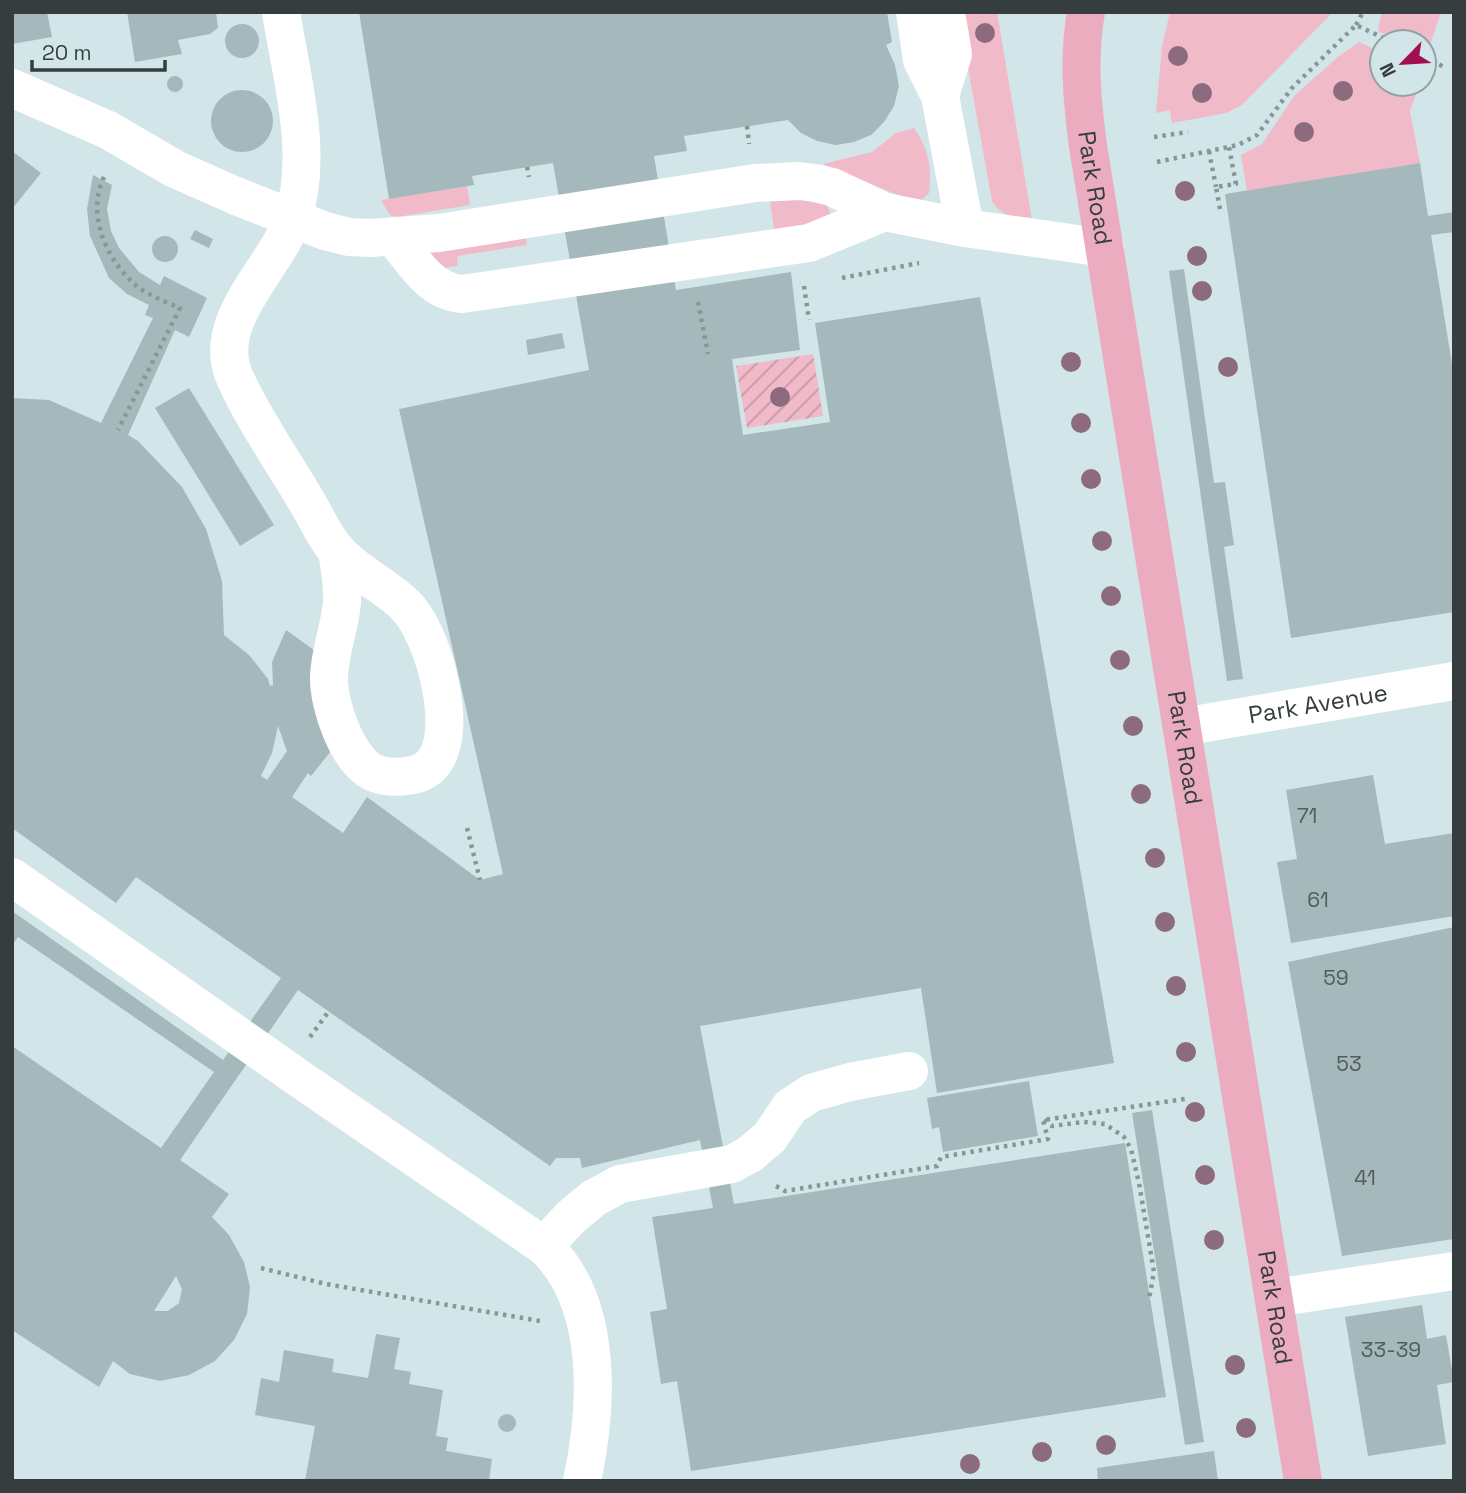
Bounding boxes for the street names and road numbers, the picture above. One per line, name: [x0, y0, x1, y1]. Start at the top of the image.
street label: Park Road: [1071, 129, 1120, 247]
street label: Park Avenue: [1246, 676, 1390, 731]
street label: Park Road: [1161, 688, 1210, 807]
street label: Park Road: [1251, 1248, 1300, 1367]

